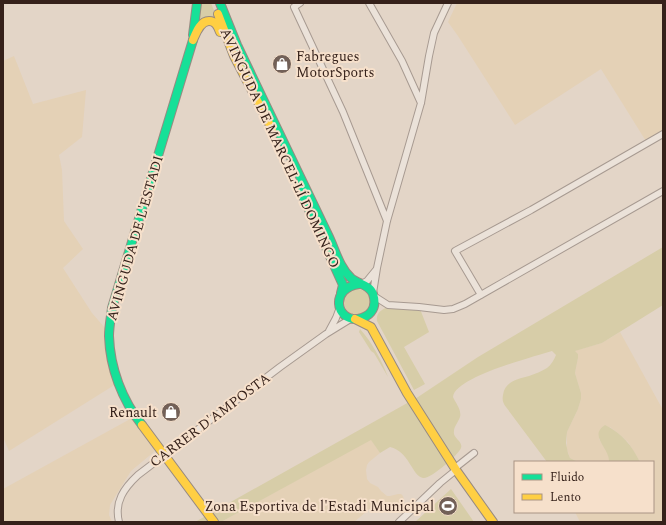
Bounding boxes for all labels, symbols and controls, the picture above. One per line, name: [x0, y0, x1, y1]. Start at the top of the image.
street label: AVINGUDA DE MARCEL·LÍ DOMINGO: [215, 24, 345, 272]
place label: Fabregues MotorSports: [296, 46, 375, 83]
shop icon: Fabregues MotorSports: [271, 53, 293, 75]
street label: AVINGUDA DE L'ESTADI: [101, 153, 169, 323]
street label: CARRER D'AMPOSTA: [145, 367, 275, 472]
shop icon: Renault: [160, 401, 182, 423]
place label: Renault: [109, 402, 157, 423]
legend: [514, 461, 654, 513]
text: Fluido: [550, 468, 584, 487]
text: Lento: [550, 488, 581, 507]
sports icon: Zona Esportiva de l'Estadi Municipal: [437, 495, 459, 517]
place label: Zona Esportiva de l'Estadi Municipal: [205, 496, 434, 517]

